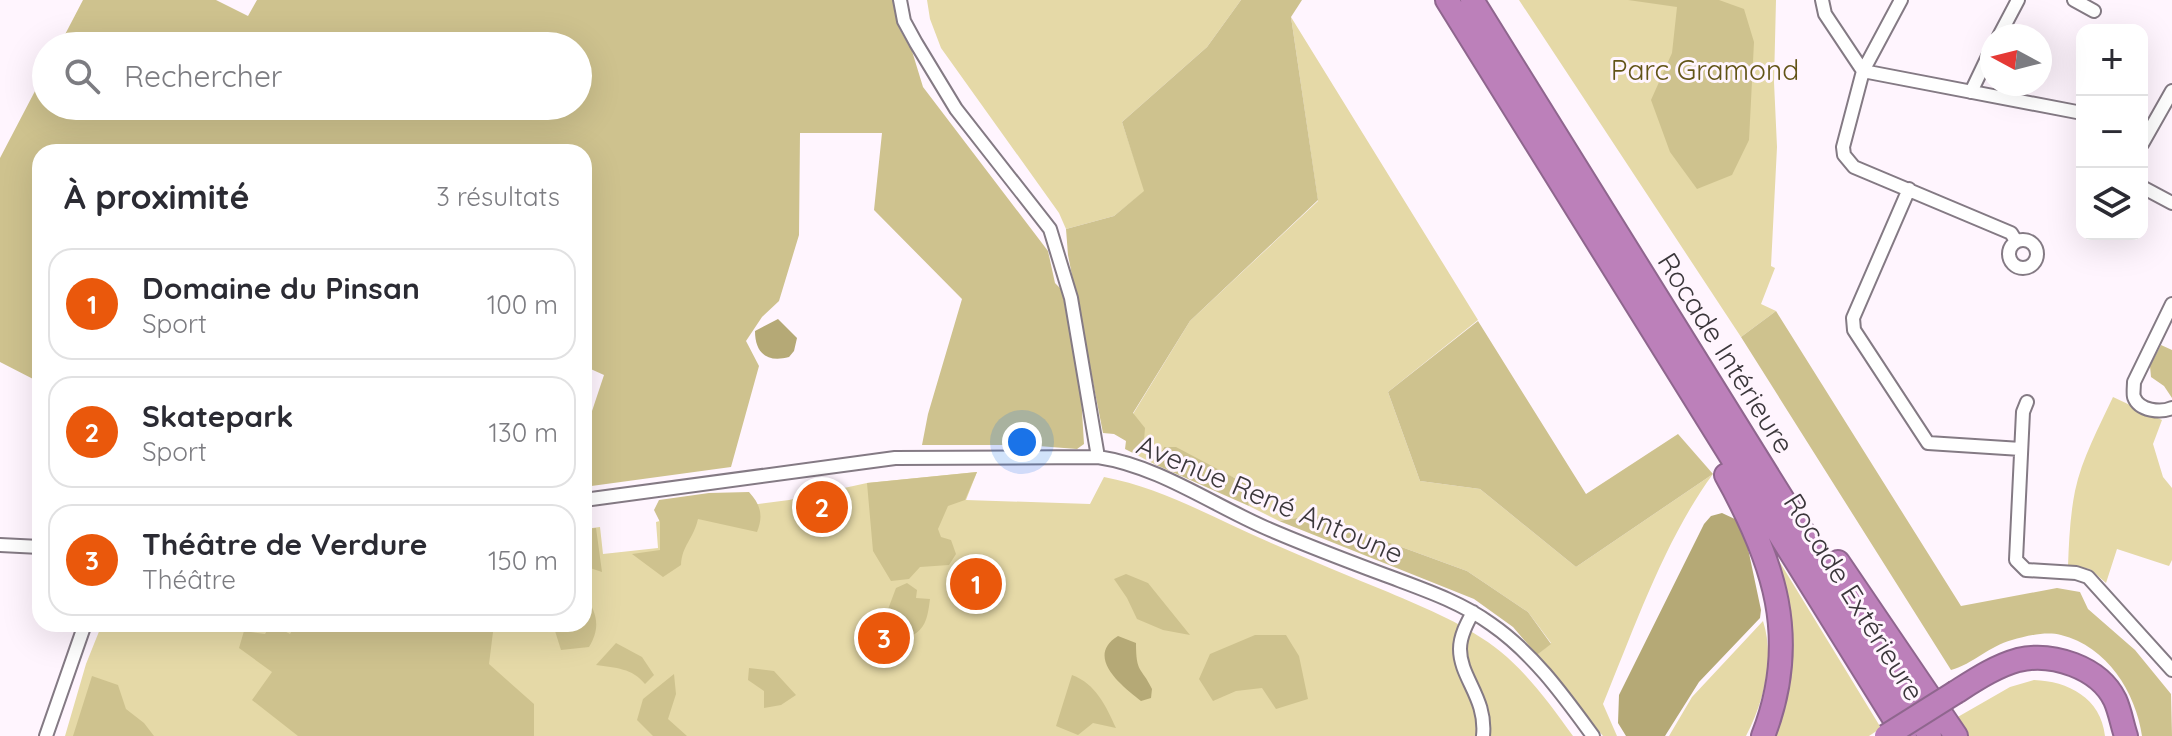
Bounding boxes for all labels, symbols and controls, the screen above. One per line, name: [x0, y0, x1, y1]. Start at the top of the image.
north arrow: [1980, 24, 2052, 96]
map controls: [2076, 24, 2148, 240]
button: +: [2076, 24, 2148, 96]
search box: [32, 32, 592, 120]
park label: Parc Gramond: [1611, 52, 1799, 87]
icon: search: [60, 54, 104, 98]
text: Rechercher: [124, 57, 282, 95]
button: −: [2076, 96, 2148, 168]
button: layers: [2076, 168, 2148, 240]
text: À proximité: [64, 175, 250, 218]
text: 3 résultats: [436, 180, 560, 213]
street label: Rocade Intérieure: [1651, 246, 1802, 460]
text: Domaine du Pinsan: [142, 269, 420, 307]
text: 1: [87, 288, 97, 321]
text: 100 m: [487, 288, 558, 321]
text: Sport: [142, 307, 207, 340]
text: Skatepark: [142, 397, 293, 435]
text: 2: [85, 416, 99, 449]
text: 130 m: [488, 416, 558, 449]
your location: [1002, 422, 1042, 462]
street label: Avenue René Antoune: [1132, 427, 1409, 571]
text: Sport: [142, 435, 207, 468]
pin: 2: [796, 477, 848, 537]
street label: Rocade Extérieure: [1777, 487, 1932, 707]
text: Théâtre de Verdure: [142, 525, 427, 563]
text: 3: [85, 544, 99, 577]
text: 150 m: [488, 544, 558, 577]
pin: 1: [950, 554, 1002, 614]
text: Théâtre: [142, 563, 236, 596]
pin: 3: [858, 608, 910, 668]

